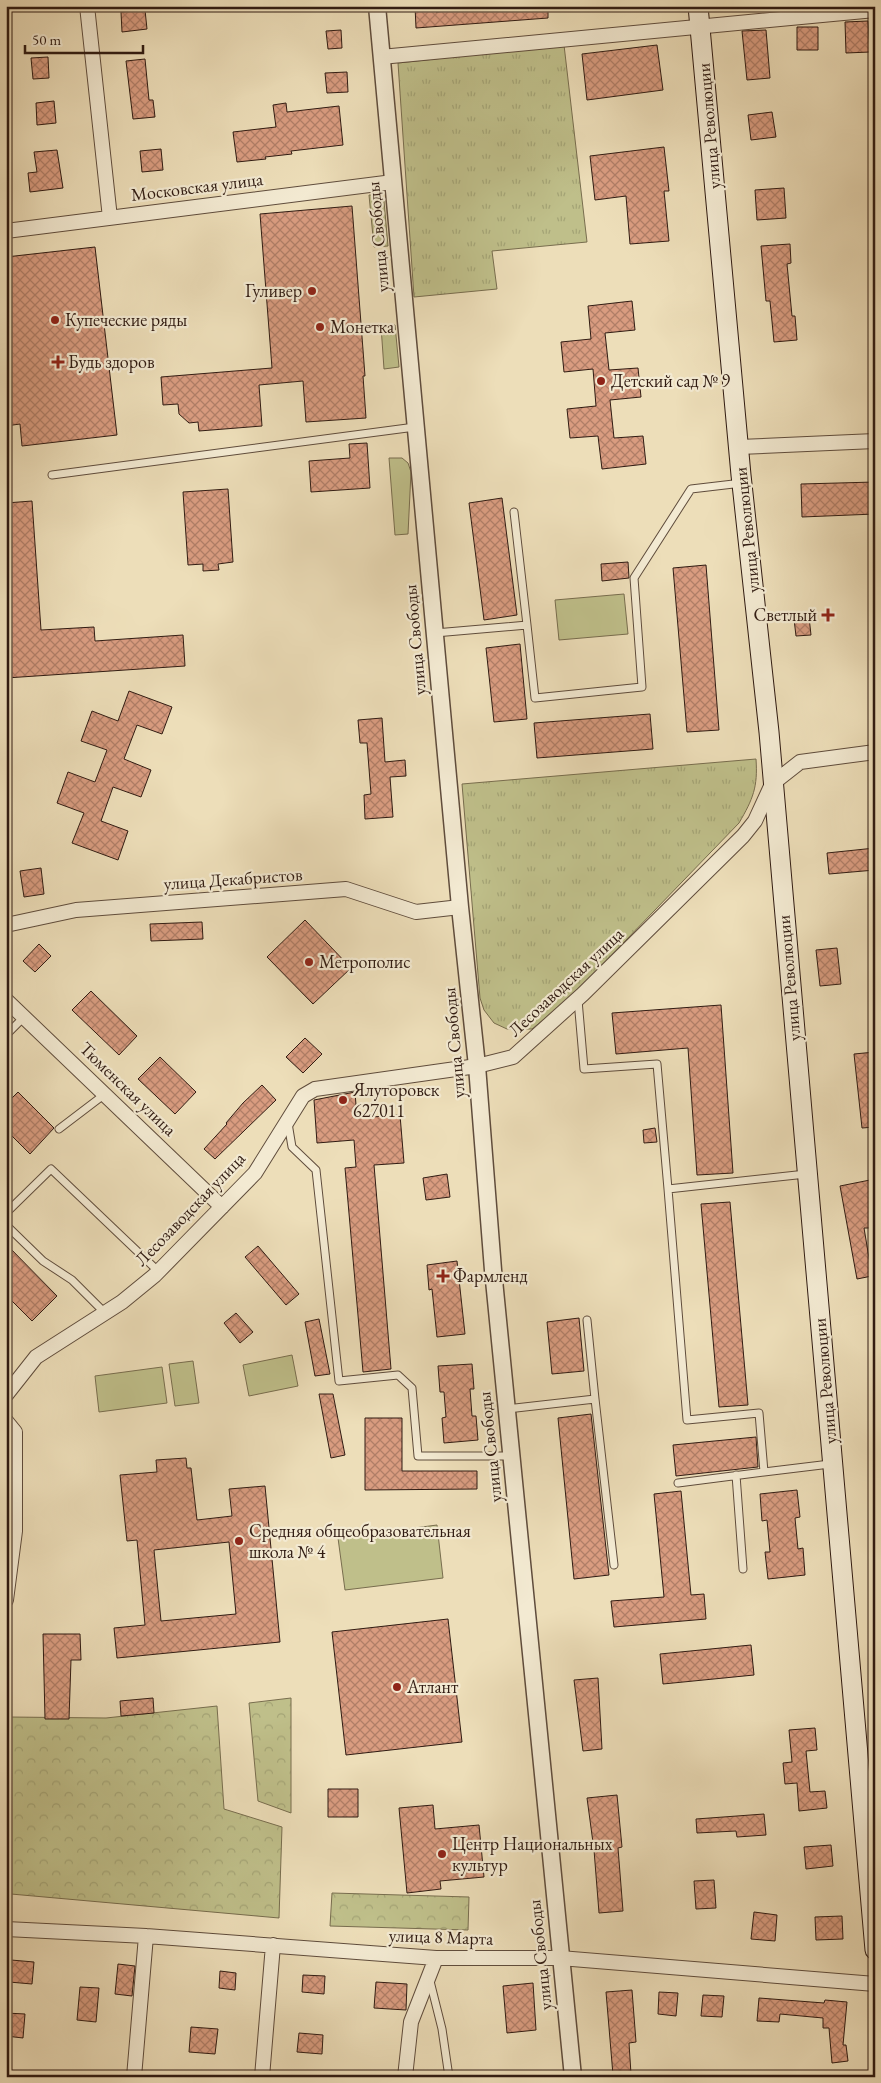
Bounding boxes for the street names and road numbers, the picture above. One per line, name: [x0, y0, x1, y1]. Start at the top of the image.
street label: улица Революции: [691, 62, 725, 190]
street label: Московская улица: [130, 167, 265, 206]
street label: улица Свободы: [361, 181, 394, 293]
street label: улица Революции: [728, 465, 765, 594]
street label: улица Свободы: [398, 584, 431, 696]
street label: улица Декабристов: [163, 862, 304, 895]
street label: улица Революции: [771, 914, 805, 1042]
street label: Лесозаводская улица: [503, 922, 629, 1041]
street label: улица Свободы: [437, 987, 470, 1099]
street label: Тюменская улица: [75, 1037, 182, 1141]
street label: Лесозаводская улица: [129, 1146, 251, 1271]
street label: улица Революции: [807, 1317, 841, 1445]
street label: улица Свободы: [472, 1391, 507, 1504]
street label: улица Свободы: [522, 1899, 557, 2012]
street label: улица 8 Марта: [388, 1923, 495, 1950]

